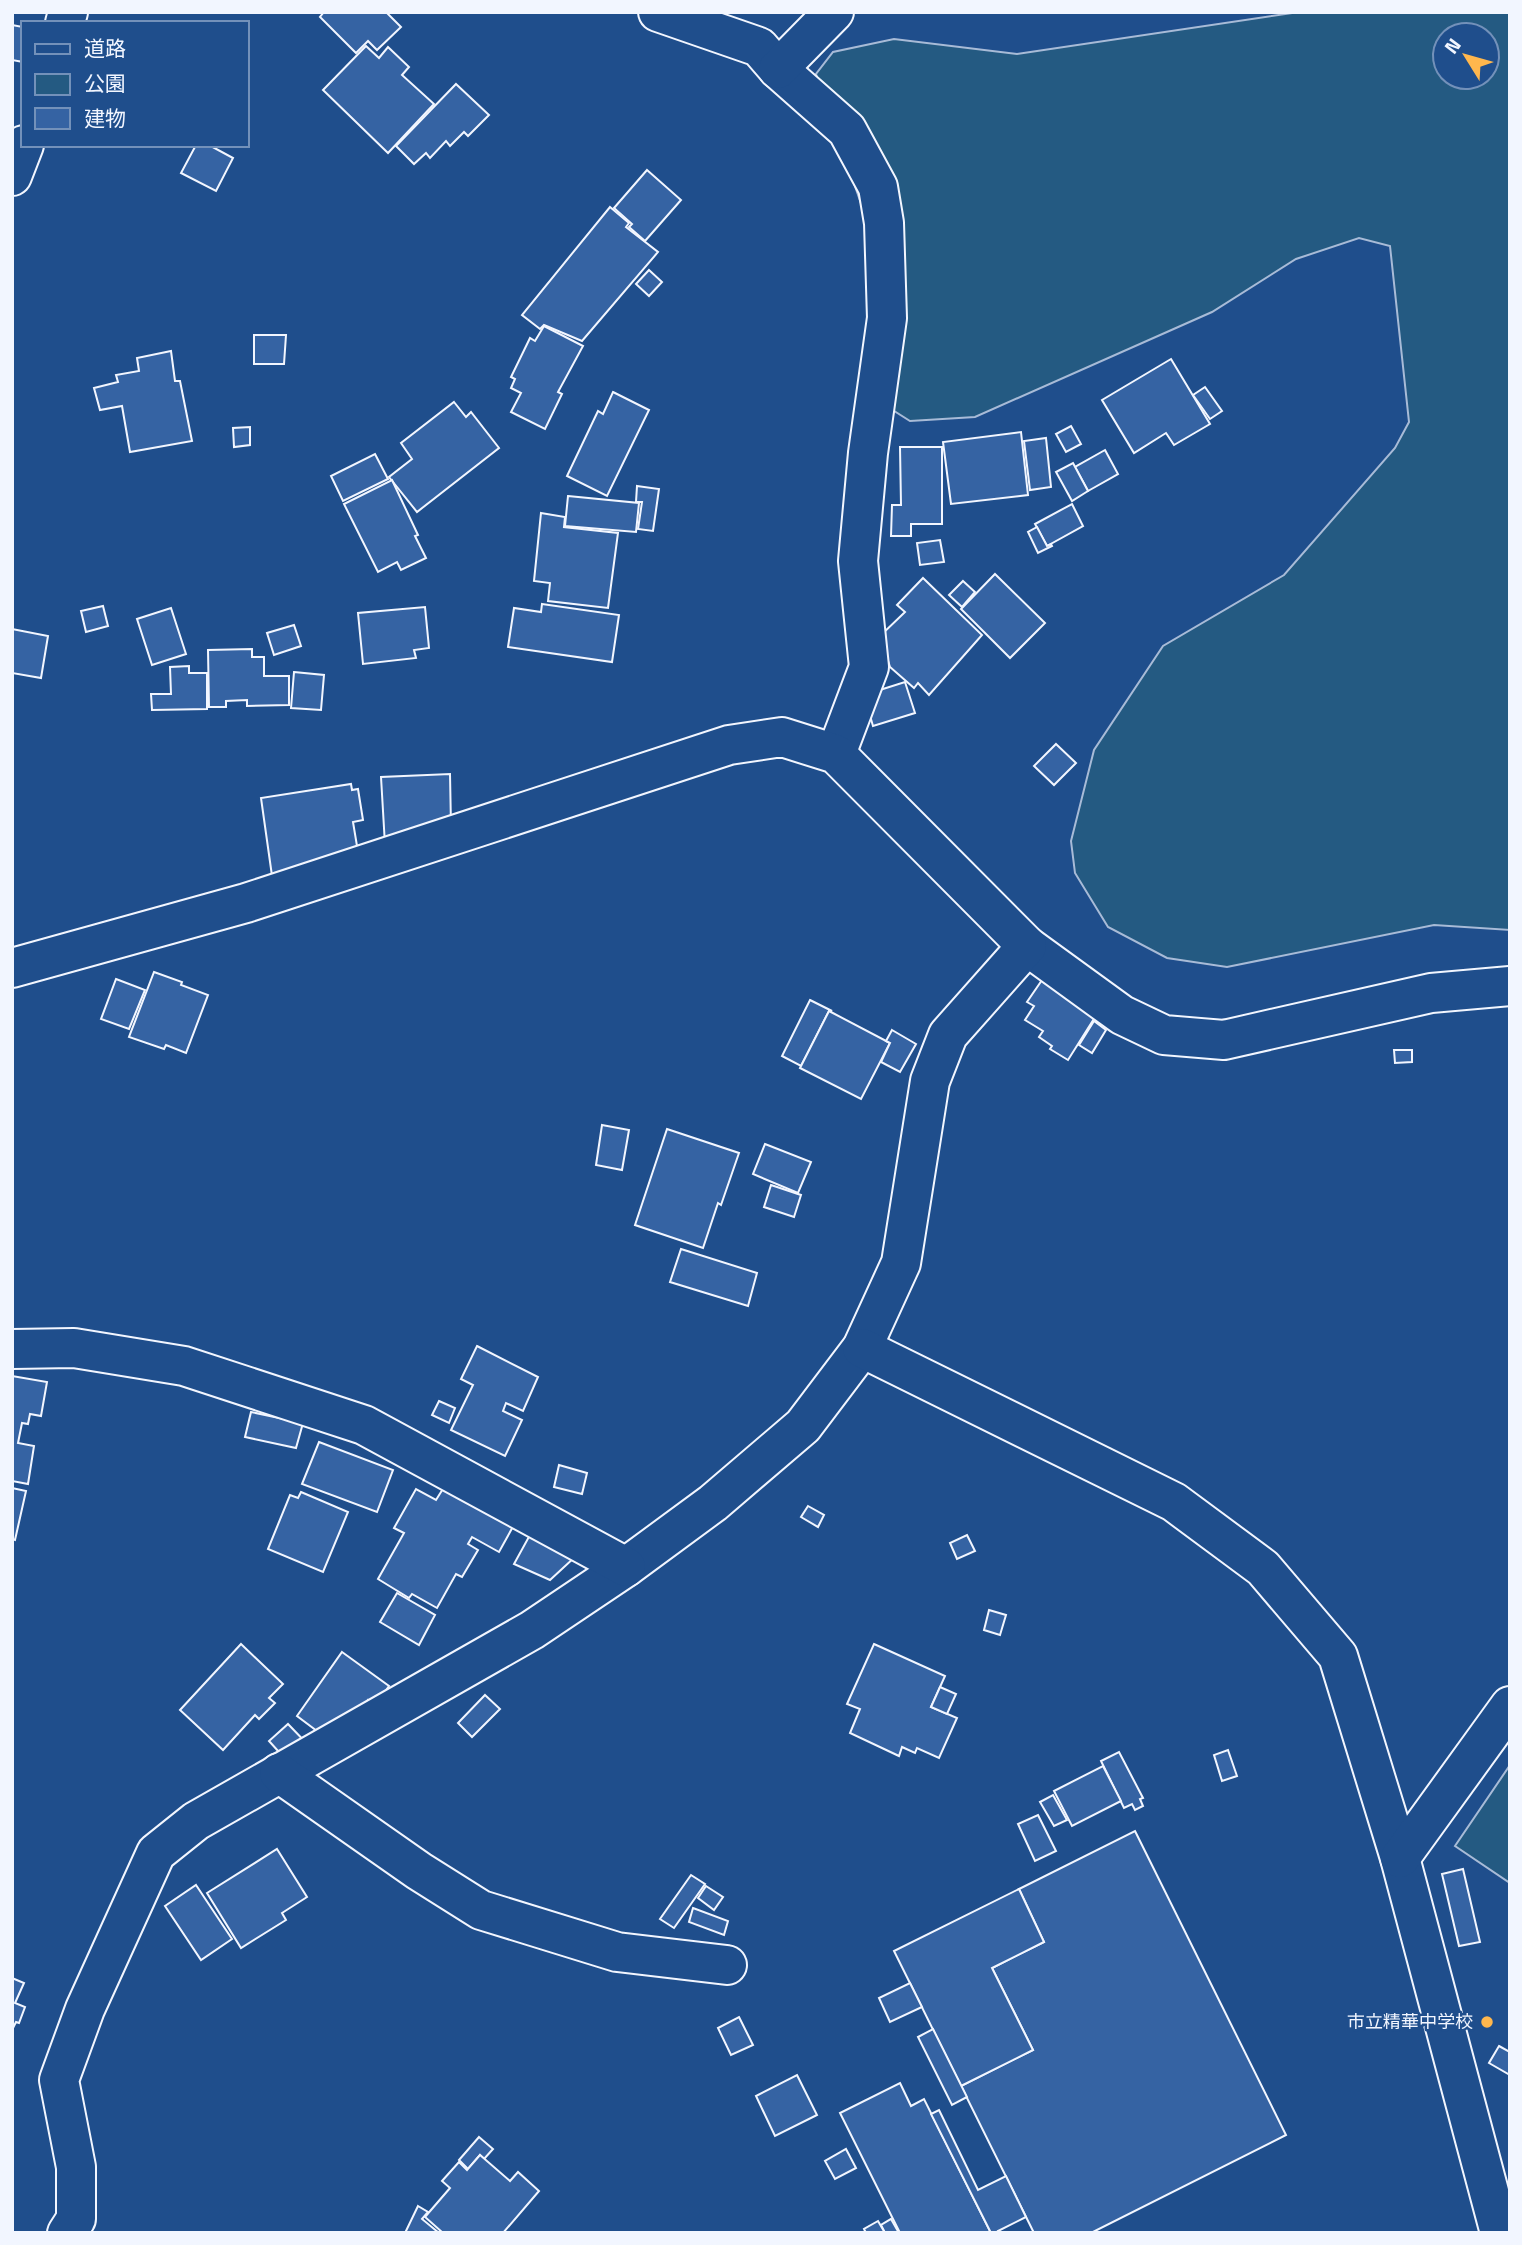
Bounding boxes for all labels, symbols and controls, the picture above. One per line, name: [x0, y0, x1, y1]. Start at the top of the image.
legend: [21, 21, 248, 147]
north arrow: [1431, 21, 1501, 91]
text: N: [1436, 31, 1468, 59]
text: 道路: [84, 32, 126, 64]
text: 公園: [84, 67, 126, 99]
text: 建物: [84, 102, 126, 134]
place label: 市立精華中学校: [1347, 2008, 1473, 2035]
marker: 市立精華中学校: [1479, 2014, 1495, 2030]

